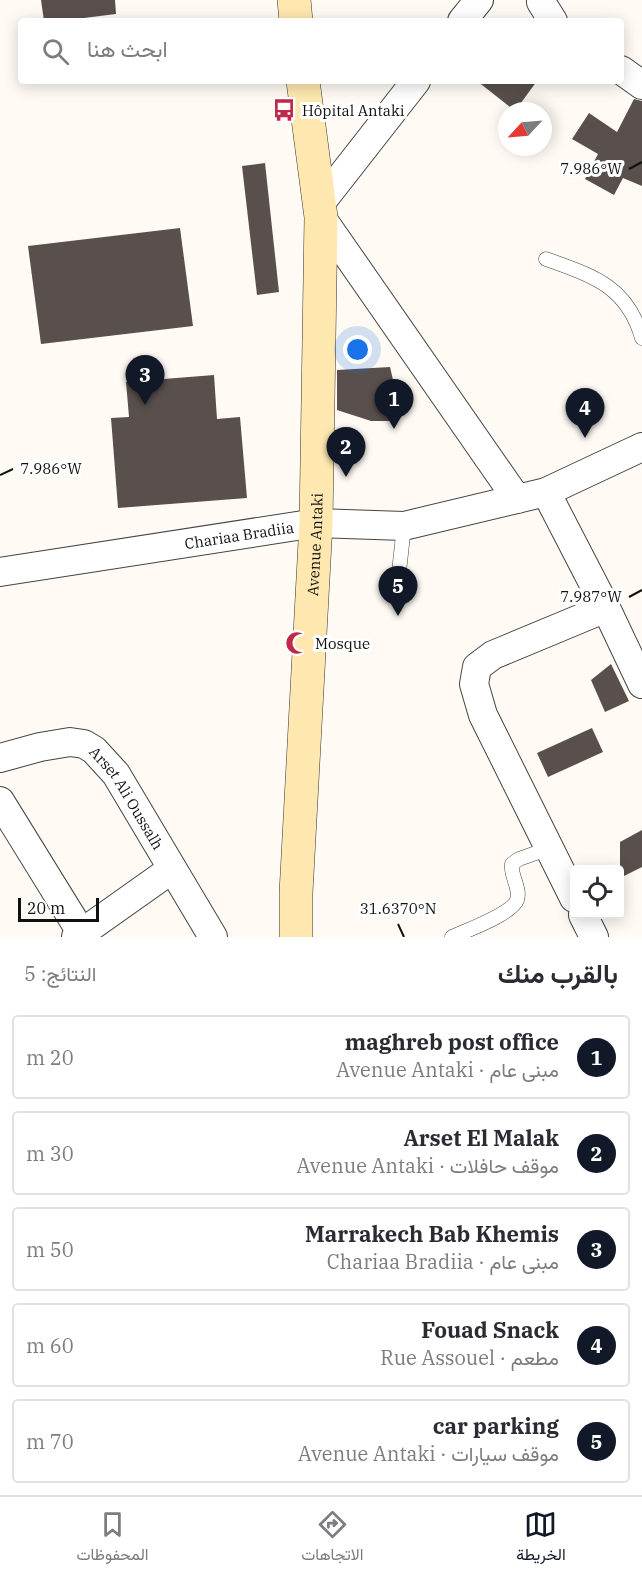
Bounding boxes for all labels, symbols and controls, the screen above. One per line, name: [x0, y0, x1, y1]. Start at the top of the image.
search box: [18, 18, 624, 84]
text: ابحث هنا: [87, 34, 168, 63]
icon: search: [39, 35, 72, 68]
bus stop icon: Hôpital Antaki: [271, 97, 297, 123]
place label: Hôpital Antaki: [302, 101, 405, 120]
north arrow: [498, 102, 552, 156]
text: 7.986°W: [560, 159, 622, 178]
your location: [343, 335, 372, 364]
pin: 3: [126, 356, 164, 405]
pin: 1: [374, 380, 414, 429]
pin: 4: [566, 388, 604, 438]
pin: 2: [326, 428, 366, 477]
text: 7.986°W: [20, 459, 82, 478]
street label: Avenue Antaki: [303, 493, 326, 597]
street label: Chariaa Bradiia: [183, 517, 295, 553]
pin: 5: [378, 566, 418, 616]
text: 7.987°W: [560, 587, 622, 606]
mosque icon: Mosque: [284, 630, 310, 656]
place label: Mosque: [315, 634, 370, 653]
street label: Arset Ali Oussalh: [86, 742, 168, 853]
map controls: [570, 865, 624, 919]
button: locate: [570, 865, 624, 919]
scale bar: [18, 895, 99, 923]
text: 20 m: [27, 898, 65, 918]
text: 31.6370°N: [360, 899, 436, 918]
text: بالقرب منك: [498, 956, 618, 990]
text: النتائج: 5: [24, 960, 96, 987]
text: maghreb post office: [345, 1027, 559, 1056]
text: 20 m: [26, 1044, 74, 1071]
text: 1: [591, 1044, 603, 1071]
text: مبنى عام · Avenue Antaki: [336, 1056, 559, 1083]
text: Arset El Malak: [403, 1123, 559, 1152]
text: 30 m: [26, 1140, 74, 1167]
text: 2: [591, 1140, 603, 1167]
text: موقف حافلات · Avenue Antaki: [297, 1152, 559, 1179]
text: Marrakech Bab Khemis: [305, 1219, 559, 1248]
text: 50 m: [26, 1236, 74, 1263]
text: 3: [591, 1236, 603, 1263]
text: مبنى عام · Chariaa Bradiia: [327, 1248, 559, 1275]
text: Fouad Snack: [421, 1315, 559, 1344]
text: 60 m: [26, 1332, 74, 1359]
text: 4: [591, 1332, 603, 1359]
text: مطعم · Rue Assouel: [380, 1344, 559, 1371]
text: car parking: [433, 1411, 559, 1440]
text: 70 m: [26, 1428, 74, 1455]
text: 5: [591, 1428, 603, 1455]
text: موقف سيارات · Avenue Antaki: [298, 1440, 559, 1467]
tab: المحفوظات: [76, 1508, 149, 1569]
tab: الاتجاهات: [301, 1508, 363, 1569]
tab: الخريطة: [516, 1508, 566, 1569]

